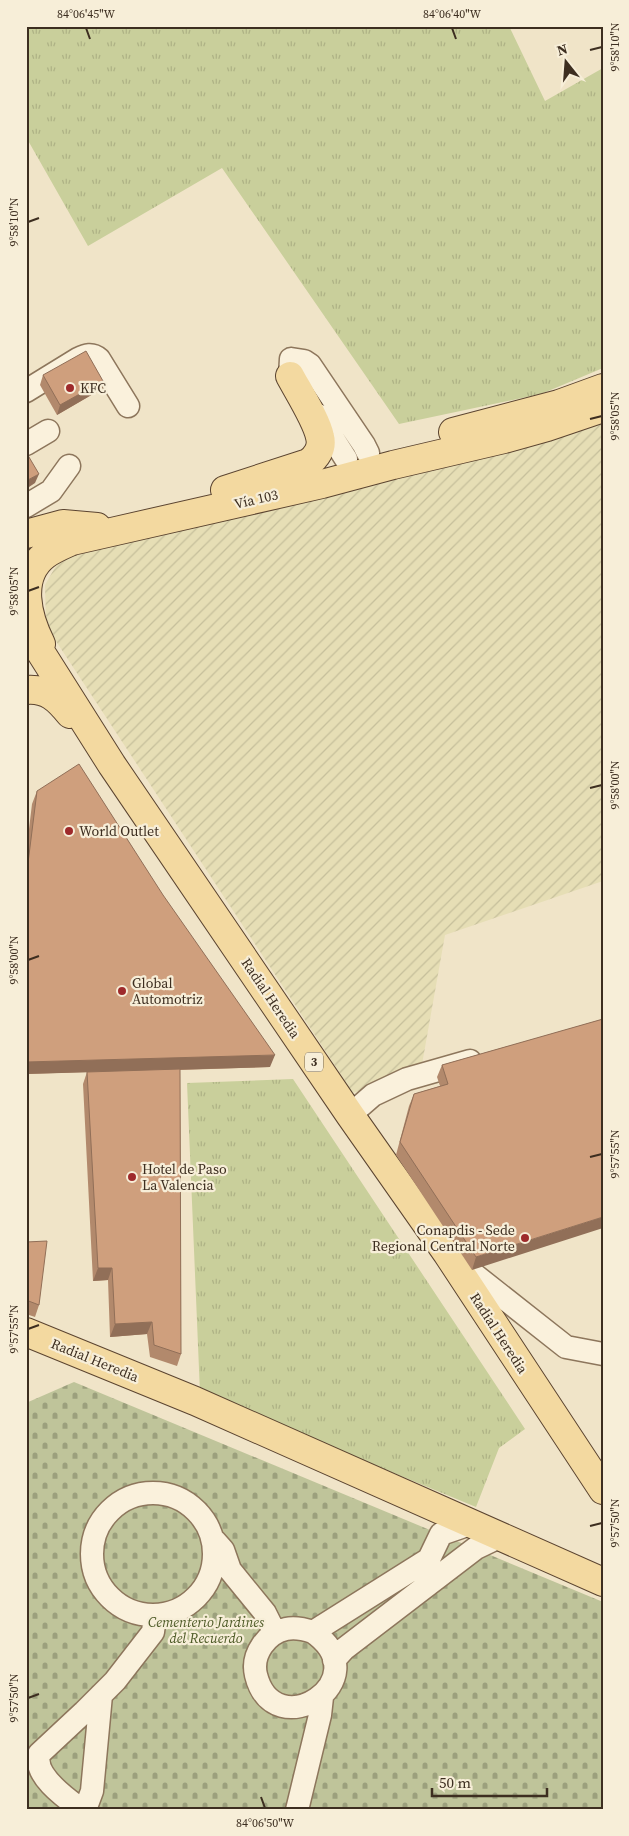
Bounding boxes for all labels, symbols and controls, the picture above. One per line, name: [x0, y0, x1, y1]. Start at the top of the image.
text: 84°06'45"W: [57, 6, 115, 22]
text: 84°06'40"W: [423, 6, 481, 22]
text: 9°58'10"N: [607, 22, 623, 72]
north arrow: [542, 38, 592, 88]
text: N: [554, 39, 570, 61]
text: 9°58'10"N: [6, 197, 22, 247]
place label: KFC: [80, 378, 106, 398]
marker: KFC: [64, 382, 76, 394]
text: 9°58'05"N: [607, 391, 623, 441]
street label: Vía 103: [232, 484, 280, 514]
text: 9°58'05"N: [6, 566, 22, 616]
text: 9°58'00"N: [607, 760, 623, 810]
place label: World Outlet: [79, 821, 159, 841]
marker: World Outlet: [63, 825, 75, 837]
text: 9°58'00"N: [6, 935, 22, 985]
street label: Radial Heredia: [237, 954, 306, 1043]
place label: Global Automotriz: [132, 973, 203, 1009]
marker: Global Automotriz: [116, 985, 128, 997]
road number: 3: [305, 1052, 323, 1072]
text: 9°57'55"N: [607, 1129, 623, 1179]
place label: Hotel de Paso La Valencia: [142, 1159, 227, 1195]
marker: Hotel de Paso La Valencia: [126, 1171, 138, 1183]
place label: Conapdis - Sede Regional Central Norte: [372, 1220, 515, 1256]
marker: Conapdis - Sede Regional Central Norte: [519, 1232, 531, 1244]
street label: Radial Heredia: [465, 1289, 533, 1378]
text: 9°57'55"N: [6, 1304, 22, 1354]
street label: Radial Heredia: [48, 1333, 143, 1387]
text: 9°57'50"N: [607, 1498, 623, 1548]
park label: Cementerio Jardines del Recuerdo: [148, 1612, 265, 1648]
text: 9°57'50"N: [6, 1673, 22, 1723]
scale bar: [432, 1766, 546, 1798]
text: 50 m: [439, 1772, 471, 1793]
text: 84°06'50"W: [236, 1815, 294, 1831]

